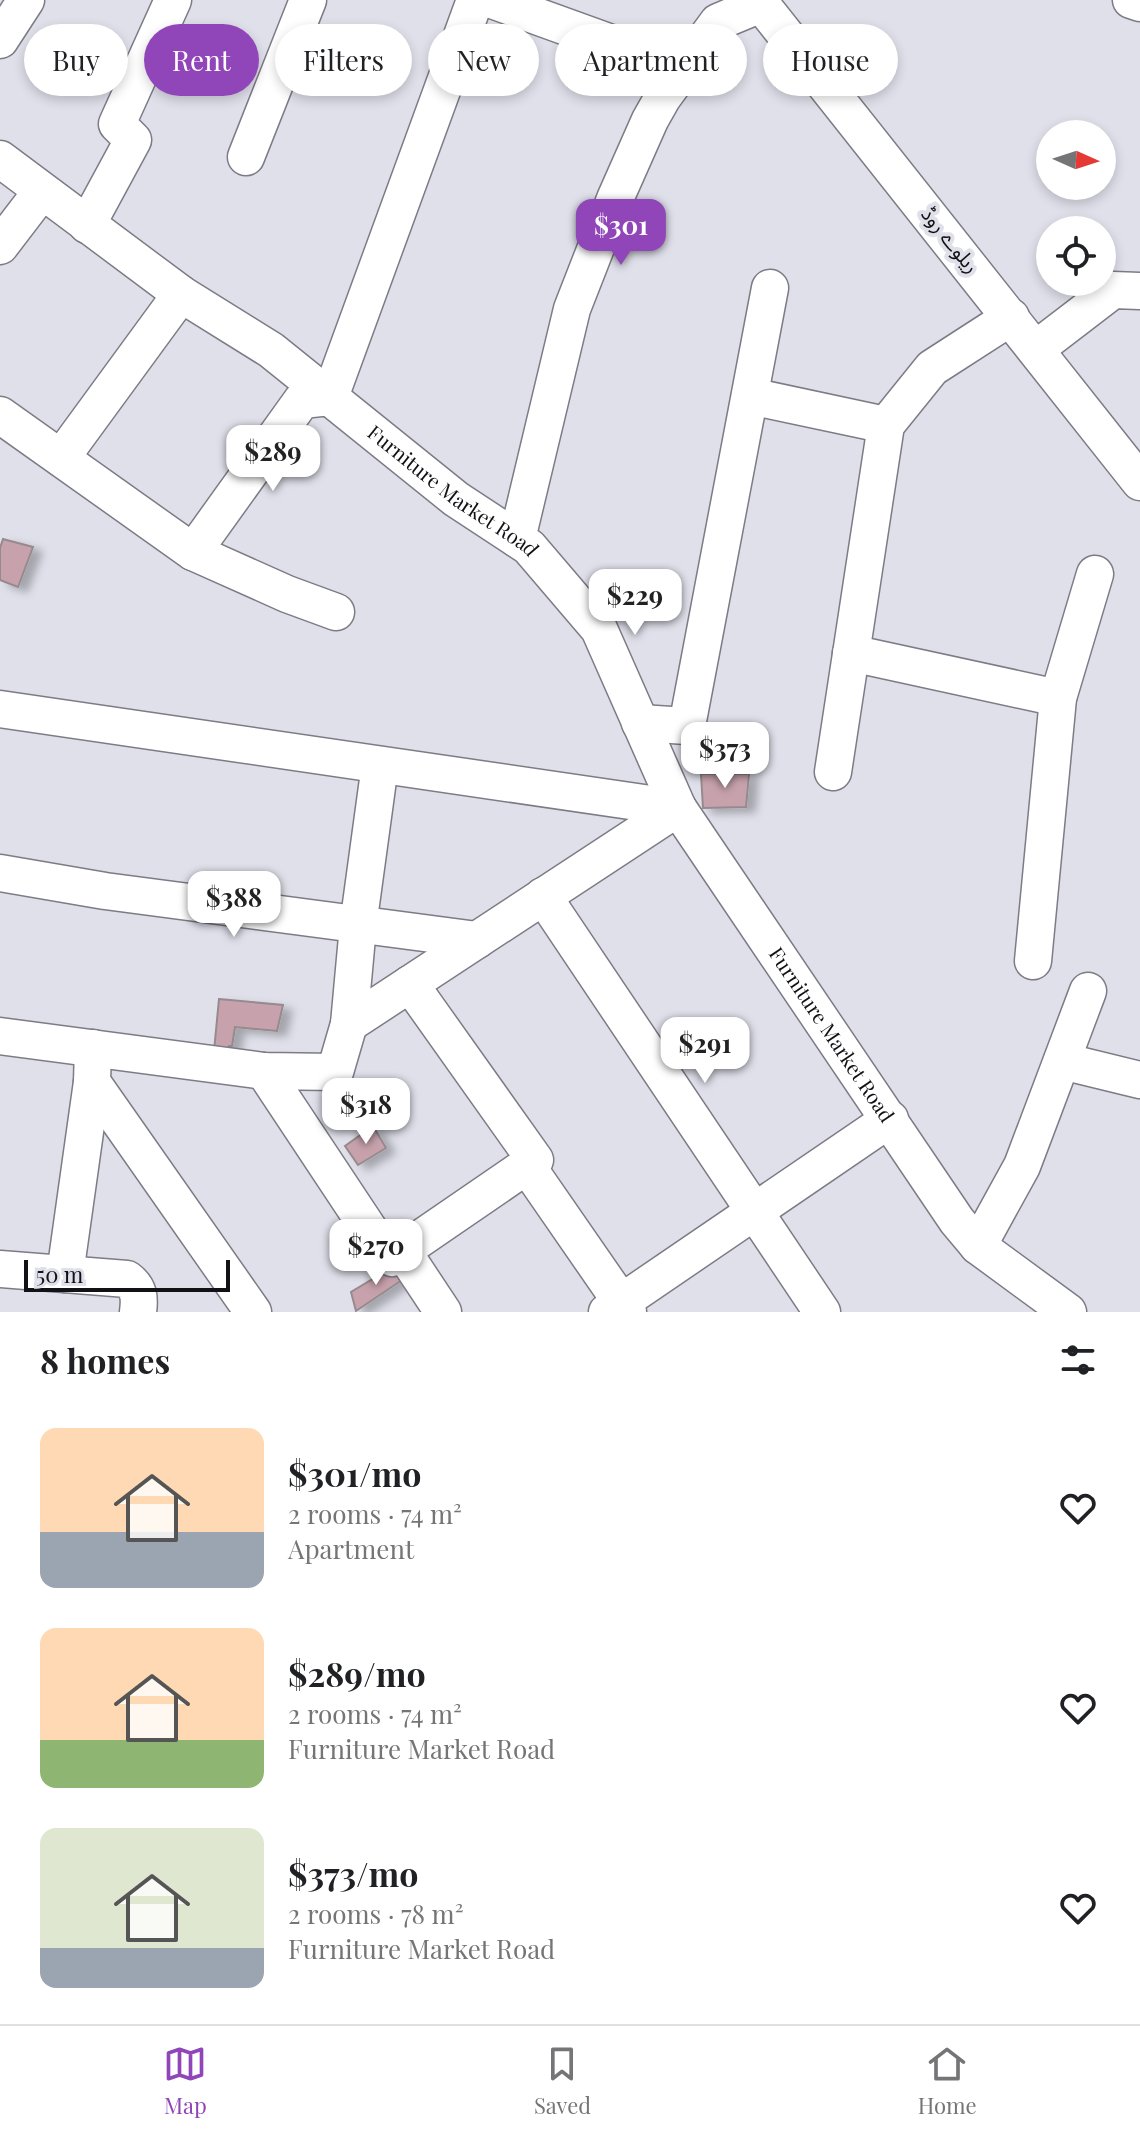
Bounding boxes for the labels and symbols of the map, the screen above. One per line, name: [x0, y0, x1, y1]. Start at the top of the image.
north arrow: [1036, 120, 1116, 200]
pin: $301: [574, 199, 668, 267]
street label: ریلوے روڈ: [916, 200, 986, 278]
street label: Furniture Market Road: [363, 418, 546, 561]
pin: $289: [226, 425, 320, 493]
pin: $229: [588, 569, 682, 637]
pin: $373: [678, 722, 772, 790]
pin: $388: [187, 871, 281, 939]
street label: Furniture Market Road: [764, 941, 901, 1127]
pin: $291: [658, 1017, 752, 1085]
pin: $318: [319, 1078, 413, 1146]
pin: $270: [329, 1219, 423, 1287]
scale bar: [24, 1256, 230, 1292]

